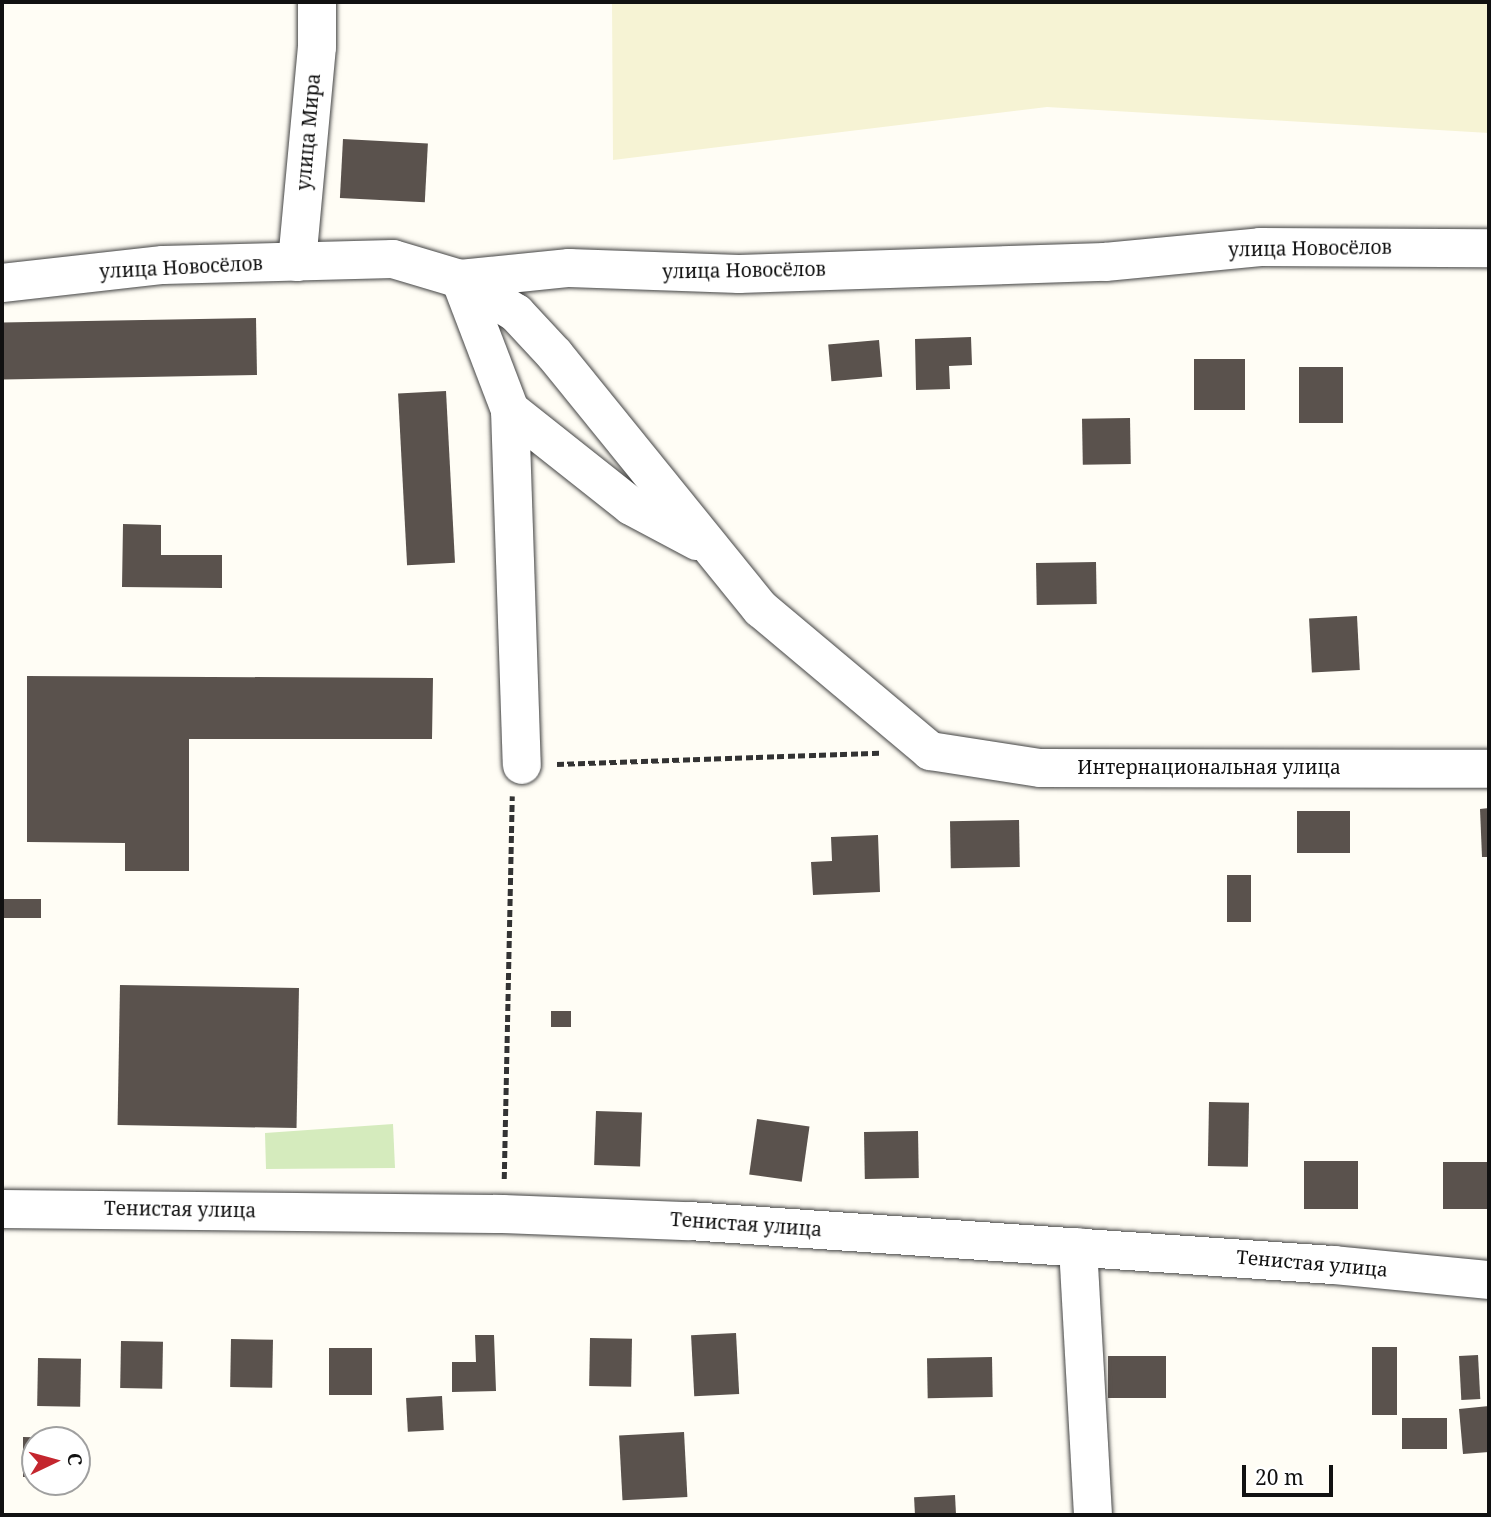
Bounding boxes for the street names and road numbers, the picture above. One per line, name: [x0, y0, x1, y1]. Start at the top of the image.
street label: улица Мира: [293, 72, 325, 192]
street label: улица Новосёлов: [1228, 236, 1392, 262]
street label: улица Новосёлов: [99, 252, 263, 284]
street label: улица Новосёлов: [662, 258, 826, 284]
street label: Интернациональная улица: [1077, 757, 1341, 779]
street label: Тенистая улица: [104, 1197, 256, 1223]
street label: Тенистая улица: [669, 1208, 823, 1242]
street label: Тенистая улица: [1235, 1246, 1389, 1282]

